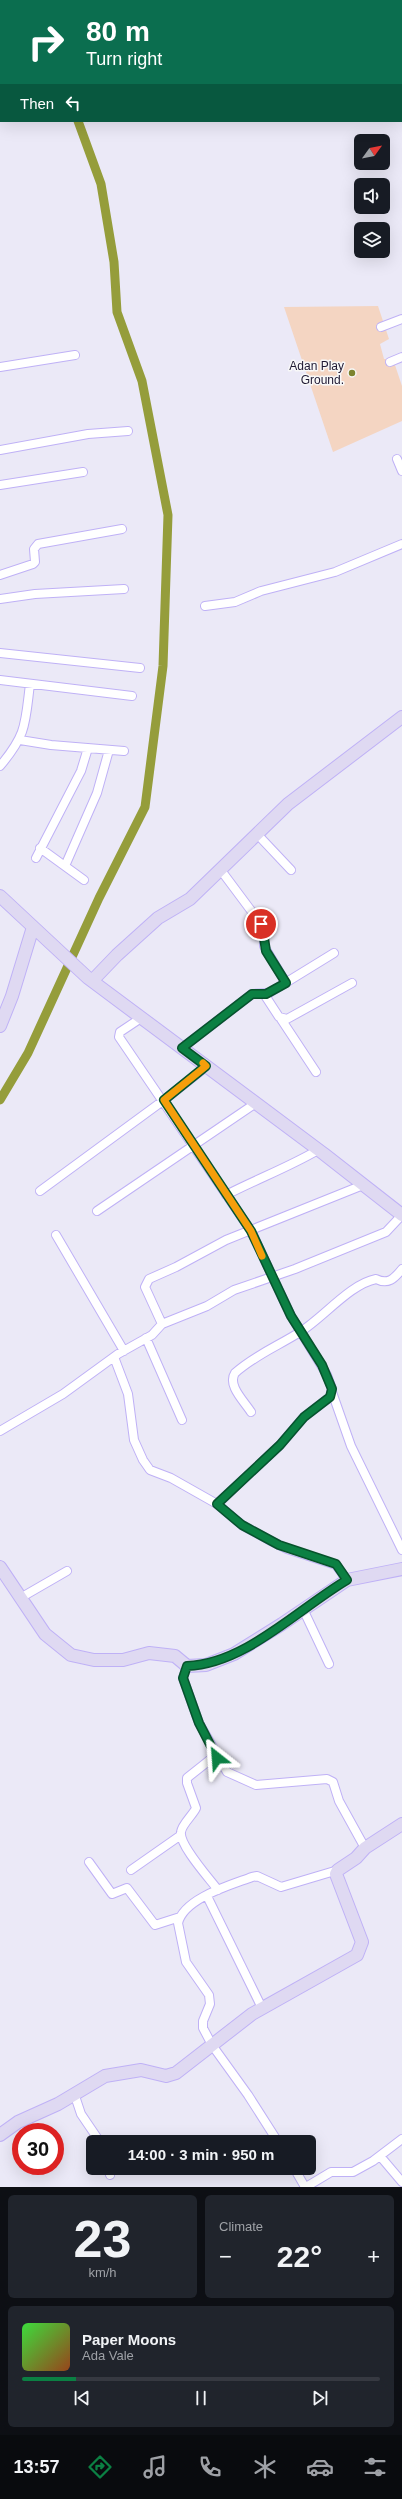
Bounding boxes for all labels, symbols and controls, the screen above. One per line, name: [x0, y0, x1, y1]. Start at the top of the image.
icon: right: [20, 16, 72, 68]
text: 80 m: [86, 16, 150, 47]
text: Turn right: [86, 49, 162, 69]
icon: left: [62, 92, 84, 114]
text: Then: [20, 95, 54, 112]
north arrow: [354, 134, 390, 170]
map controls: [354, 134, 390, 258]
button: sound: [354, 178, 390, 214]
button: layers: [354, 222, 390, 258]
place label: Adan Play Ground.: [289, 359, 344, 387]
marker: Adan Play Ground.: [347, 368, 357, 378]
pin: [244, 907, 278, 941]
icon: arrive: [250, 913, 272, 935]
position arrow: [196, 1737, 238, 1779]
speed limit sign: 30: [12, 2123, 64, 2175]
text: 14:00 · 3 min · 950 m: [128, 2146, 274, 2163]
text: 23: [74, 2210, 131, 2268]
text: Climate: [219, 2219, 263, 2234]
text: 22°: [277, 2240, 322, 2273]
text: −: [219, 2244, 232, 2269]
text: +: [367, 2244, 380, 2269]
text: km/h: [88, 2265, 117, 2280]
text: Paper Moons: [82, 2331, 176, 2348]
text: Ada Vale: [82, 2348, 134, 2363]
icon: previous: [71, 2387, 93, 2409]
icon: pause: [190, 2387, 212, 2409]
icon: next: [309, 2387, 331, 2409]
icon: directions: [86, 2453, 114, 2481]
icon: music: [141, 2453, 169, 2481]
icon: phone: [196, 2453, 224, 2481]
icon: climate: [251, 2453, 279, 2481]
icon: car: [306, 2453, 334, 2481]
icon: filters: [361, 2453, 389, 2481]
text: 13:57: [13, 2457, 59, 2477]

